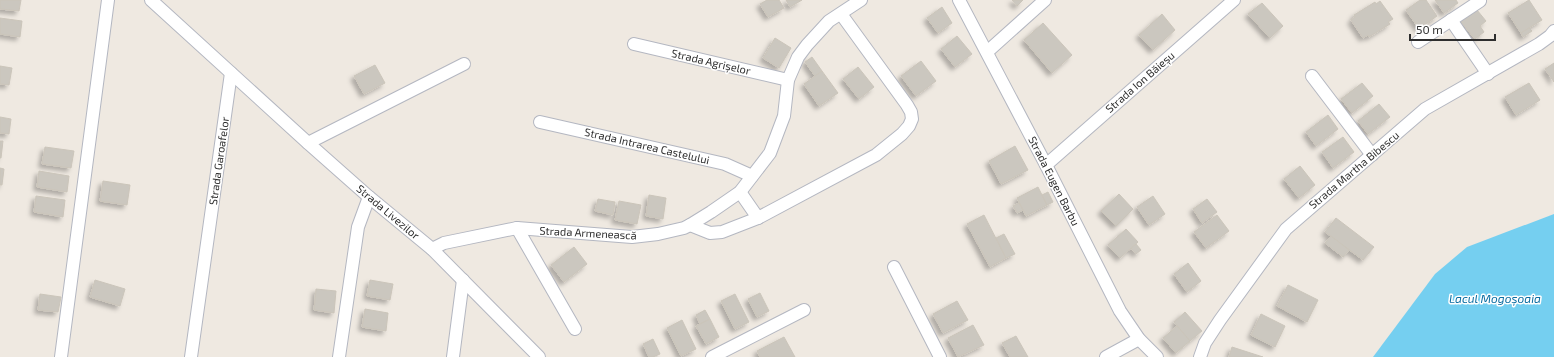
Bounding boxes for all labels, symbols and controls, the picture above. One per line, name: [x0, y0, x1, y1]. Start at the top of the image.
scale bar: [1410, 16, 1495, 42]
text: 50 m: [1416, 22, 1443, 36]
street label: Strada Agrișelor: [670, 46, 753, 79]
street label: Strada Ion Băieșu: [1103, 48, 1178, 117]
street label: Strada Garoafelor: [206, 115, 231, 206]
street label: Strada Intrarea Castelului: [583, 125, 711, 166]
street label: Strada Martha Bibescu: [1306, 128, 1401, 211]
street label: Strada Eugen Barbu: [1026, 134, 1083, 228]
street label: Strada Livezilor: [354, 182, 423, 242]
street label: Strada Armenească: [539, 223, 637, 242]
water label: Lacul Mogoșoaia: [1449, 291, 1541, 307]

